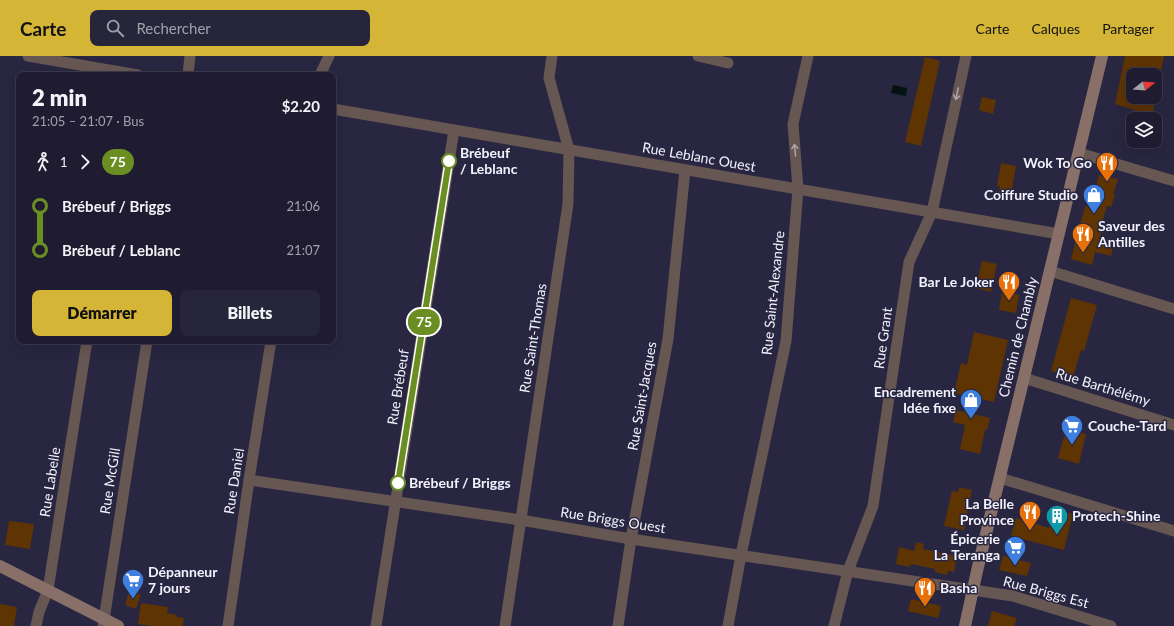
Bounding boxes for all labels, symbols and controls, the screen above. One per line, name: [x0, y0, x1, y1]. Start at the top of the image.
search box: [90, 10, 370, 46]
text: Carte: [20, 17, 66, 40]
icon: search: [104, 17, 126, 39]
text: Rechercher: [136, 19, 211, 37]
text: Carte: [976, 20, 1009, 37]
text: Calques: [1031, 20, 1080, 37]
text: Partager: [1102, 20, 1154, 37]
north arrow: [1126, 68, 1162, 104]
map controls: [1126, 68, 1162, 148]
text: 2 min: [32, 84, 87, 111]
one-way arrow: [953, 87, 961, 100]
text: $2.20: [282, 97, 320, 115]
button: layers: [1126, 112, 1162, 148]
text: 21:05 – 21:07 · Bus: [32, 113, 144, 129]
street label: Rue Leblanc Ouest: [641, 138, 757, 175]
place label: Brébeuf / Leblanc: [460, 144, 518, 177]
one-way arrow: [791, 144, 798, 157]
restaurant icon: Wok To Go: [1094, 150, 1120, 183]
icon: walk: [32, 151, 54, 173]
icon: forward: [74, 151, 96, 173]
text: 75: [110, 153, 126, 170]
marker: Brébeuf / Leblanc: [441, 153, 457, 169]
text: 1: [60, 154, 68, 170]
place label: Wok To Go: [1023, 154, 1092, 171]
shop icon: Coiffure Studio: [1081, 182, 1107, 215]
place label: Coiffure Studio: [984, 186, 1078, 203]
text: Brébeuf / Briggs: [62, 197, 171, 215]
text: 21:06: [287, 198, 320, 214]
place label: Saveur des Antilles: [1097, 217, 1165, 250]
restaurant icon: Saveur des Antilles: [1070, 221, 1096, 254]
street label: Rue Saint-Alexandre: [758, 230, 787, 356]
text: Brébeuf / Leblanc: [62, 241, 180, 259]
text: 21:07: [287, 242, 320, 258]
restaurant icon: Bar Le Joker: [996, 269, 1022, 302]
place label: Bar Le Joker: [918, 273, 995, 290]
street label: Chemin de Chambly: [994, 274, 1041, 399]
street label: Rue Saint-Thomas: [515, 282, 550, 394]
button: Démarrer: [32, 290, 172, 336]
button: Billets: [180, 290, 320, 336]
street label: Rue Grant: [870, 306, 895, 370]
line badge: 75: [406, 309, 442, 335]
text: 75: [416, 313, 432, 330]
street label: Rue Saint-Jacques: [624, 340, 659, 452]
street label: Rue Brébeuf: [383, 348, 412, 426]
street label: Rue Barthélémy: [1054, 364, 1153, 409]
place label: Encadrement Idée fixe: [874, 383, 957, 416]
shop icon: Encadrement Idée fixe: [958, 387, 984, 420]
supermarket icon: Couche-Tard: [1059, 413, 1085, 446]
place label: Couche-Tard: [1088, 417, 1167, 434]
street label: Rue Labelle: [36, 446, 63, 518]
street label: Rue McGill: [96, 447, 123, 515]
street label: Rue Daniel: [220, 447, 247, 515]
place label: Brébeuf / Briggs: [409, 474, 511, 491]
marker: Brébeuf / Briggs: [390, 475, 406, 491]
place label: La Belle Province: [960, 495, 1015, 528]
restaurant icon: La Belle Province: [1017, 499, 1043, 532]
street label: Rue Briggs Ouest: [559, 503, 667, 536]
building icon: Protech-Shine: [1044, 503, 1070, 536]
place label: Protech-Shine: [1072, 507, 1161, 524]
place label: Épicerie La Teranga: [934, 530, 1001, 563]
supermarket icon: Épicerie La Teranga: [1002, 534, 1028, 567]
place label: Dépanneur 7 jours: [148, 563, 218, 596]
supermarket icon: Dépanneur 7 jours: [120, 567, 146, 600]
street label: Rue Briggs Est: [1001, 572, 1091, 611]
restaurant icon: Basha: [912, 575, 938, 608]
place label: Basha: [940, 579, 977, 596]

